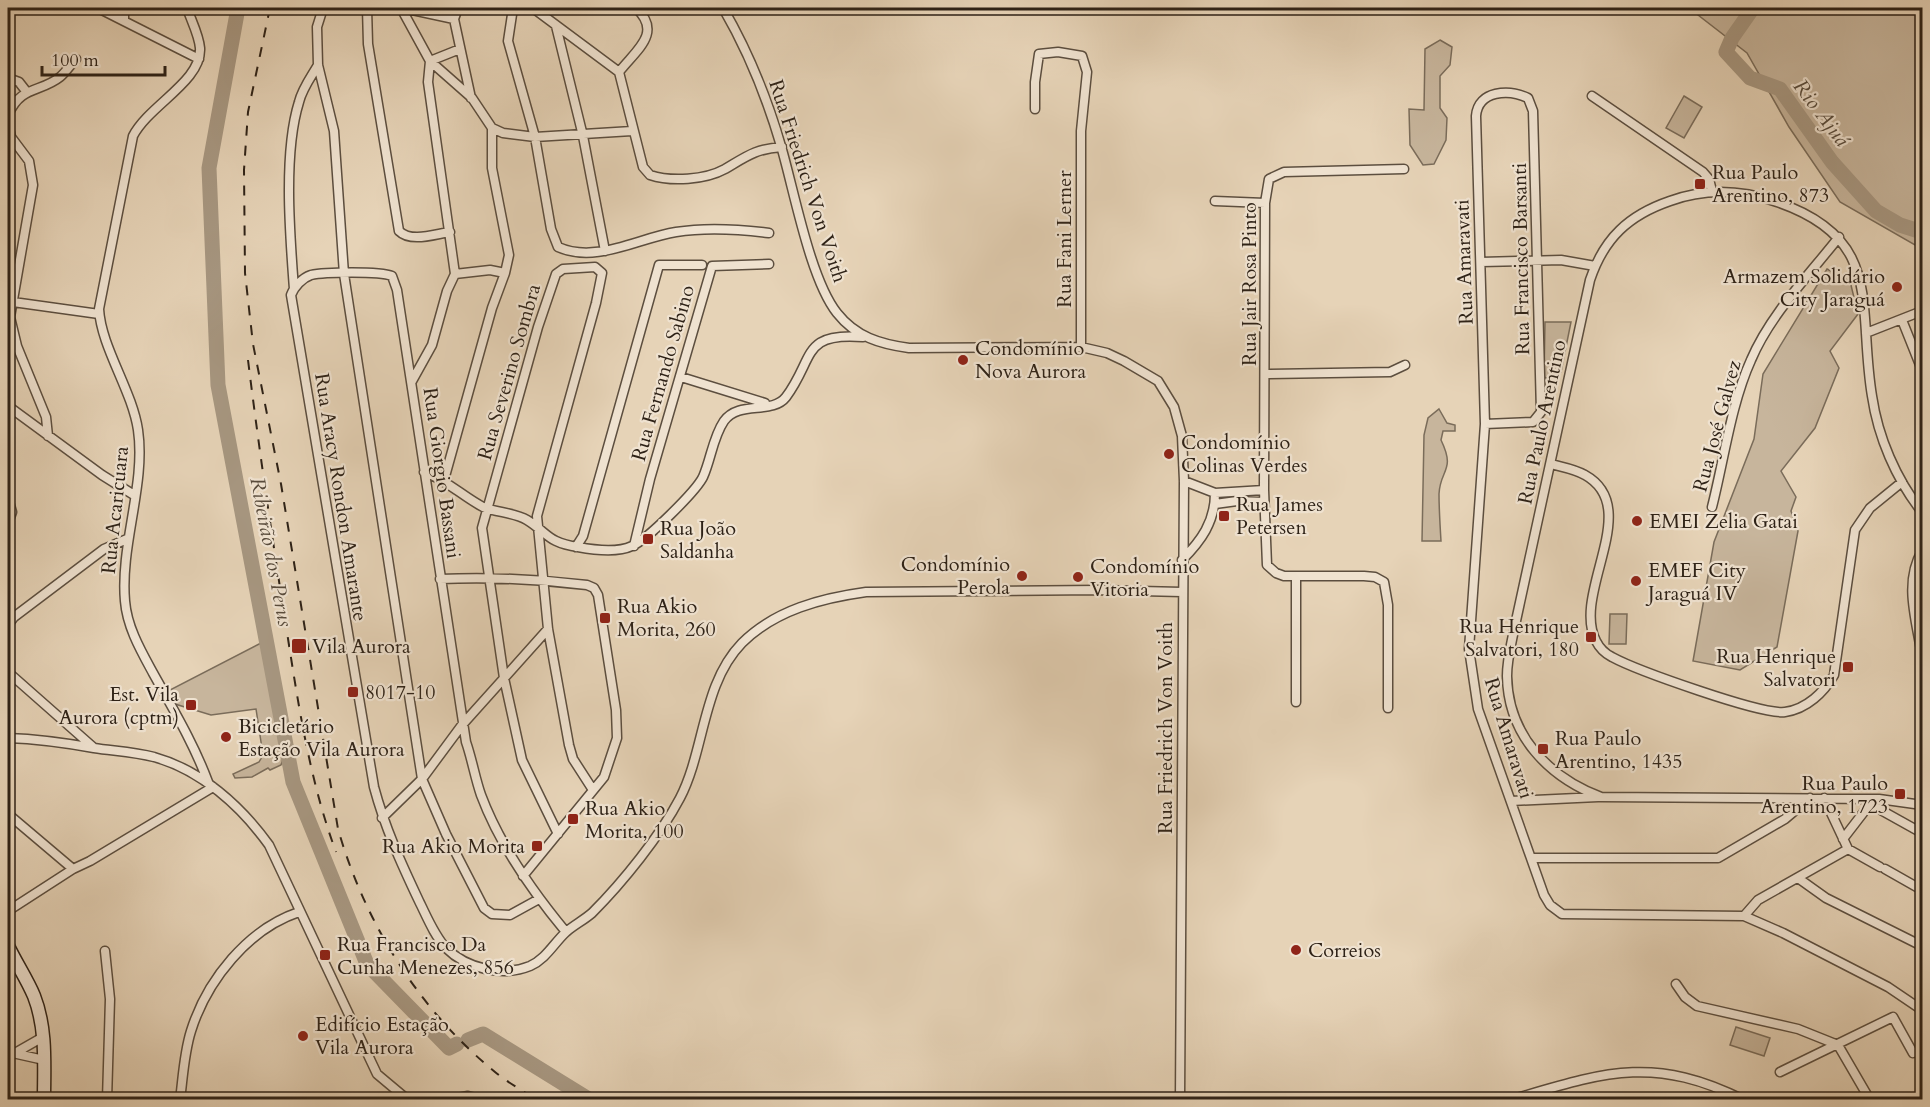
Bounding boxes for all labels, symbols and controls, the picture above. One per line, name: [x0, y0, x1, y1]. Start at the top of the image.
scale bar: [42, 39, 165, 77]
text: 100 m: [51, 48, 99, 73]
water label: Rio Ajuá: [1786, 73, 1856, 153]
street label: Rua Friedrich Von Voith: [762, 76, 854, 286]
place label: Rua Paulo Arentino, 873: [1712, 159, 1829, 209]
street label: Rua Francisco Barsanti: [1506, 162, 1536, 355]
street label: Rua Fani Lerner: [1051, 170, 1078, 308]
marker: Rua Paulo Arentino, 873: [1693, 177, 1707, 191]
street label: Rua Amaravati: [1448, 199, 1480, 325]
street label: Rua Jair Rosa Pinto: [1236, 202, 1263, 366]
place label: Armazem Solidário City Jaraguá: [1723, 263, 1885, 313]
street label: Rua Severino Sombra: [471, 280, 547, 463]
marker: Armazem Solidário City Jaraguá: [1890, 280, 1904, 294]
street label: Rua Fernando Sabino: [625, 282, 701, 464]
place label: Condomínio Nova Aurora: [975, 335, 1087, 385]
street label: Rua Paulo Arentino: [1511, 337, 1573, 507]
marker: Condomínio Nova Aurora: [956, 353, 970, 367]
street label: Rua José Galvez: [1686, 357, 1748, 495]
street label: Rua Aracy Rondon Amarante: [308, 371, 374, 623]
street label: Rua Giorgio Bassani: [417, 386, 467, 561]
place label: Condomínio Colinas Verdes: [1181, 429, 1307, 479]
street label: Rua Acaricuara: [95, 444, 135, 575]
marker: Condomínio Colinas Verdes: [1162, 447, 1176, 461]
water label: Ribeirão dos Perus: [242, 475, 300, 629]
place label: Rua James Petersen: [1236, 491, 1323, 541]
place label: EMEI Zelia Gatai: [1649, 508, 1798, 535]
marker: Rua James Petersen: [1217, 509, 1231, 523]
marker: EMEI Zelia Gatai: [1630, 514, 1644, 528]
place label: Rua João Saldanha: [660, 515, 736, 565]
marker: Rua João Saldanha: [641, 532, 655, 546]
place label: Condomínio Perola: [901, 551, 1010, 601]
place label: Condomínio Vitoria: [1090, 553, 1199, 603]
place label: EMEF City Jaraguá IV: [1645, 557, 1747, 607]
marker: Condomínio Perola: [1015, 569, 1029, 583]
marker: Condomínio Vitoria: [1071, 570, 1085, 584]
marker: EMEF City Jaraguá IV: [1629, 574, 1643, 588]
place label: Rua Akio Morita, 260: [617, 593, 716, 643]
marker: Rua Akio Morita, 260: [598, 611, 612, 625]
place label: Rua Henrique Salvatori, 180: [1459, 613, 1579, 663]
street label: Rua Friedrich Von Voith: [1152, 622, 1179, 834]
marker: Rua Henrique Salvatori, 180: [1584, 630, 1598, 644]
place label: Vila Aurora: [312, 633, 411, 660]
marker: Vila Aurora: [290, 637, 308, 655]
place label: Rua Henrique Salvatori: [1716, 643, 1836, 693]
marker: Rua Henrique Salvatori: [1841, 660, 1855, 674]
street label: Rua Amaravati: [1478, 674, 1540, 802]
place label: 8017-10: [365, 679, 435, 706]
place label: Est. Vila Aurora (cptm): [59, 681, 179, 731]
marker: 8017-10: [346, 685, 360, 699]
marker: Est. Vila Aurora (cptm): [184, 698, 198, 712]
place label: Bicicletário Estação Vila Aurora: [238, 713, 405, 763]
place label: Rua Paulo Arentino, 1435: [1555, 725, 1683, 775]
marker: Bicicletário Estação Vila Aurora: [219, 730, 233, 744]
marker: Rua Paulo Arentino, 1435: [1536, 742, 1550, 756]
place label: Rua Paulo Arentino, 1723: [1760, 770, 1888, 820]
marker: Rua Paulo Arentino, 1723: [1893, 787, 1907, 801]
place label: Rua Akio Morita, 100: [585, 795, 684, 845]
marker: Rua Akio Morita, 100: [566, 812, 580, 826]
place label: Rua Akio Morita: [382, 833, 525, 860]
marker: Rua Akio Morita: [530, 839, 544, 853]
place label: Rua Francisco Da Cunha Menezes, 856: [337, 931, 514, 981]
place label: Correios: [1308, 937, 1381, 964]
marker: Correios: [1289, 943, 1303, 957]
marker: Rua Francisco Da Cunha Menezes, 856: [318, 948, 332, 962]
place label: Edifício Estação Vila Aurora: [315, 1011, 449, 1061]
marker: Edifício Estação Vila Aurora: [296, 1029, 310, 1043]

